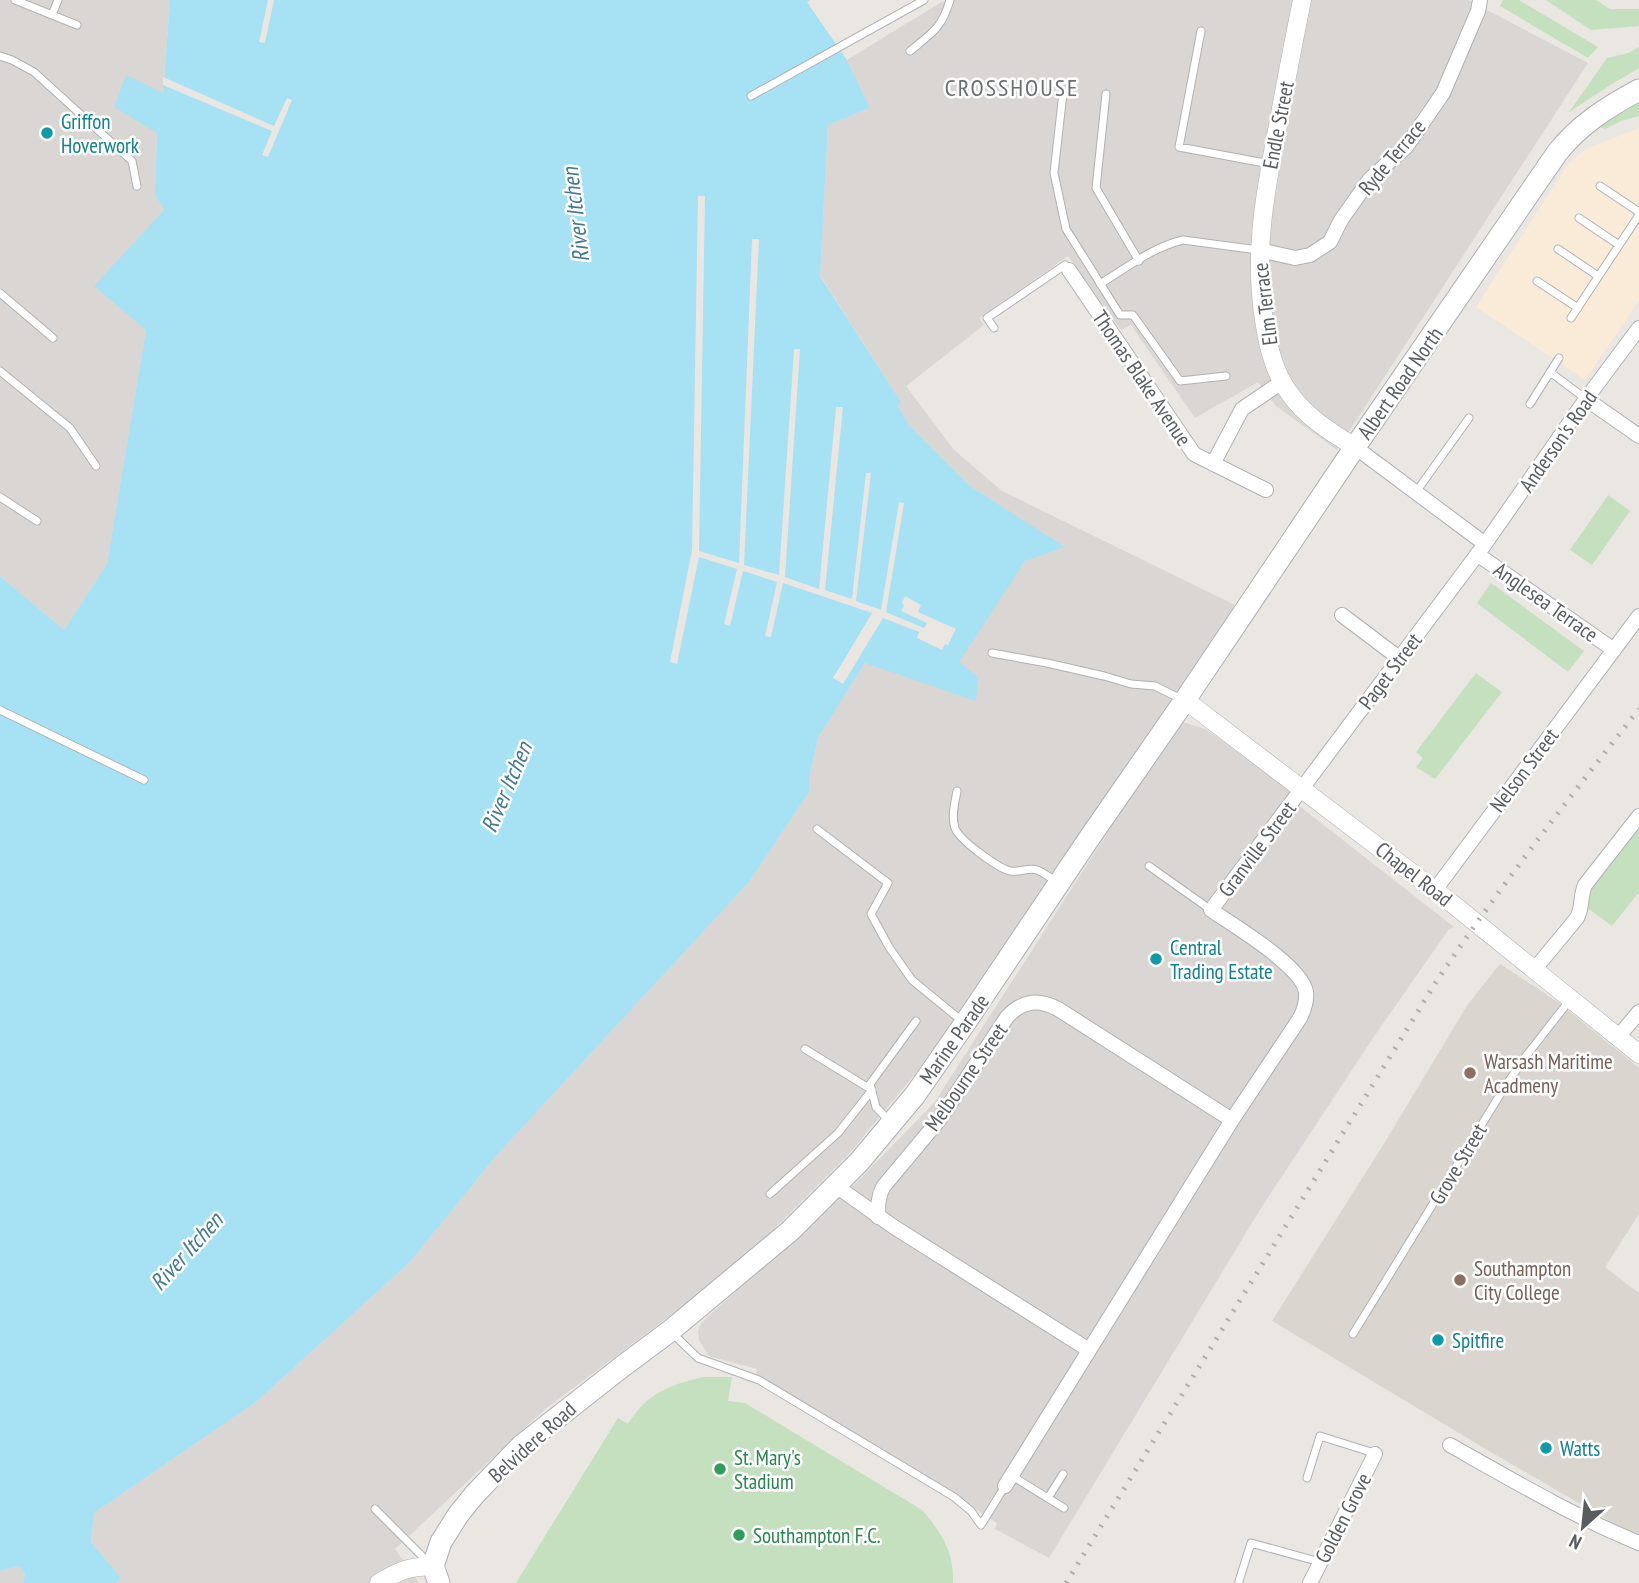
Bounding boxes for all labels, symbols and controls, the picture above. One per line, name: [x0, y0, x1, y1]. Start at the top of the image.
district label: CROSSHOUSE: [945, 72, 1079, 103]
street label: Endle Street: [1256, 79, 1300, 171]
place label: Griffon Hoverwork: [61, 108, 139, 159]
street label: Ryde Terrace: [1352, 114, 1432, 200]
marker: Griffon Hoverwork: [39, 125, 55, 141]
water label: River Itchen: [555, 164, 595, 264]
street label: Elm Terrace: [1247, 261, 1283, 347]
street label: Thomas Blake Avenue: [1087, 305, 1197, 451]
street label: Albert Road North: [1351, 322, 1449, 444]
street label: Anderson's Road: [1513, 385, 1603, 497]
street label: Anglesea Terrace: [1489, 556, 1603, 648]
street label: Paget Street: [1353, 627, 1428, 715]
street label: Nelson Street: [1484, 722, 1564, 817]
water label: River Itchen: [474, 736, 539, 836]
street label: Granville Street: [1212, 796, 1302, 902]
street label: Chapel Road: [1370, 836, 1458, 912]
place label: Central Trading Estate: [1170, 934, 1273, 985]
marker: Central Trading Estate: [1148, 951, 1164, 967]
street label: Marine Parade: [913, 989, 995, 1089]
street label: Melbourne Street: [919, 1018, 1013, 1136]
place label: Warsash Maritime Acadmeny: [1484, 1048, 1613, 1099]
marker: Warsash Maritime Acadmeny: [1462, 1065, 1478, 1081]
street label: Grove Street: [1423, 1118, 1493, 1209]
water label: River Itchen: [143, 1205, 230, 1296]
place label: Southampton City College: [1474, 1255, 1571, 1306]
marker: Southampton City College: [1452, 1272, 1468, 1288]
place label: Spitfire: [1452, 1327, 1504, 1354]
marker: Spitfire: [1430, 1332, 1446, 1348]
street label: Belvidere Road: [483, 1396, 581, 1488]
place label: Watts: [1560, 1435, 1600, 1462]
marker: Watts: [1538, 1440, 1554, 1456]
place label: St. Mary's Stadium: [734, 1444, 801, 1495]
marker: St. Mary's Stadium: [712, 1461, 728, 1477]
street label: Golden Grove: [1309, 1468, 1377, 1568]
north arrow: [1548, 1492, 1618, 1562]
place label: Southampton F.C.: [753, 1522, 881, 1549]
marker: Southampton F.C.: [731, 1527, 747, 1543]
text: N: [1565, 1529, 1585, 1555]

